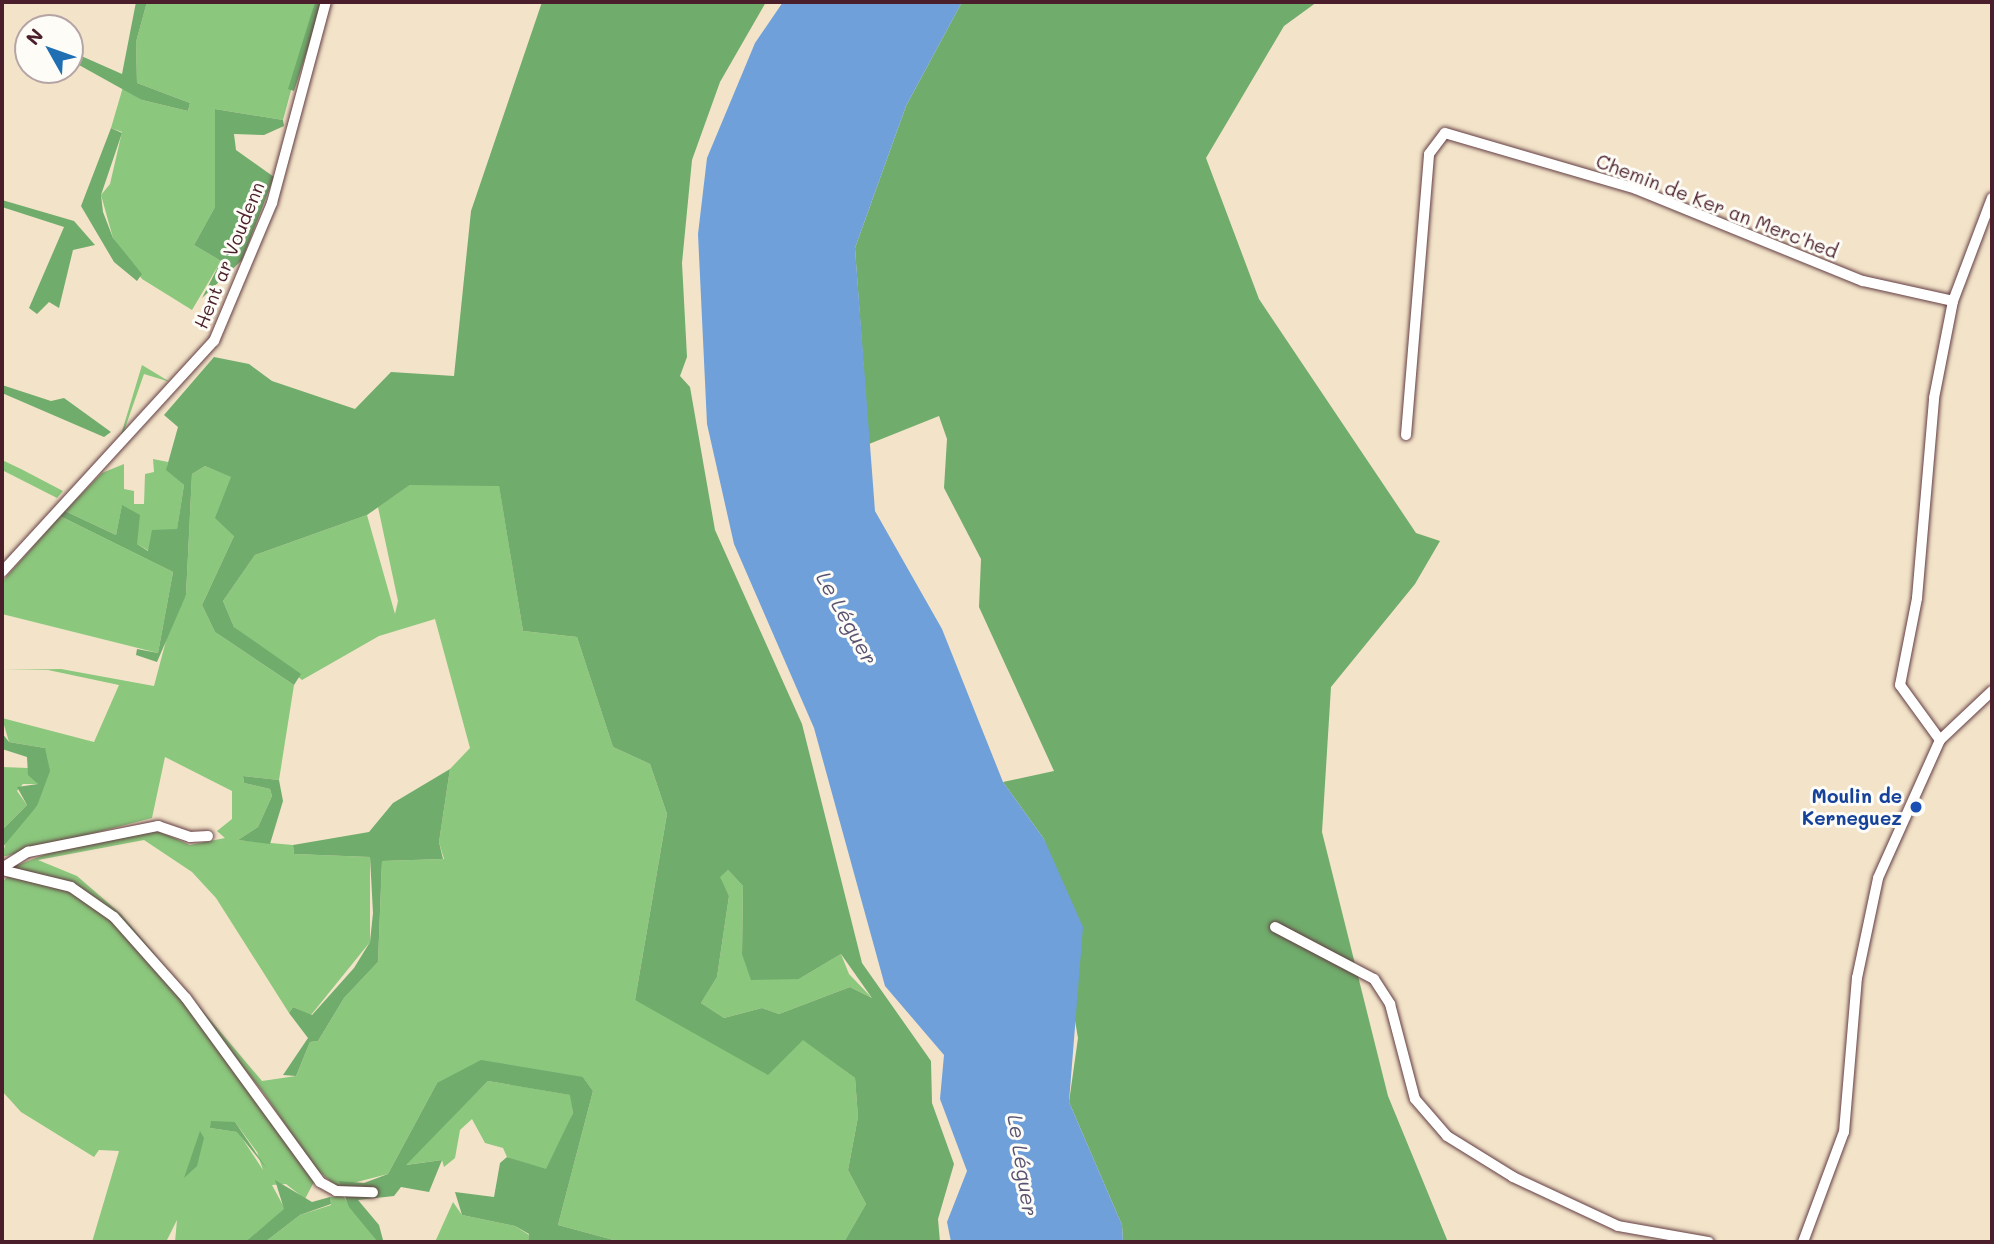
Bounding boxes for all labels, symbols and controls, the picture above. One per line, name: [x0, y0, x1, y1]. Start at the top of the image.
north arrow: [14, 14, 84, 84]
text: N: [20, 23, 48, 50]
street label: Chemin de Ker an Merc'hed: [1593, 149, 1841, 263]
street label: Hent ar Voudenn: [189, 178, 269, 332]
water label: Le Léguer: [811, 567, 883, 669]
place label: Moulin de Kerneguez: [1802, 785, 1902, 829]
marker: Moulin de Kerneguez: [1908, 799, 1924, 815]
water label: Le Léguer: [1003, 1112, 1043, 1218]

